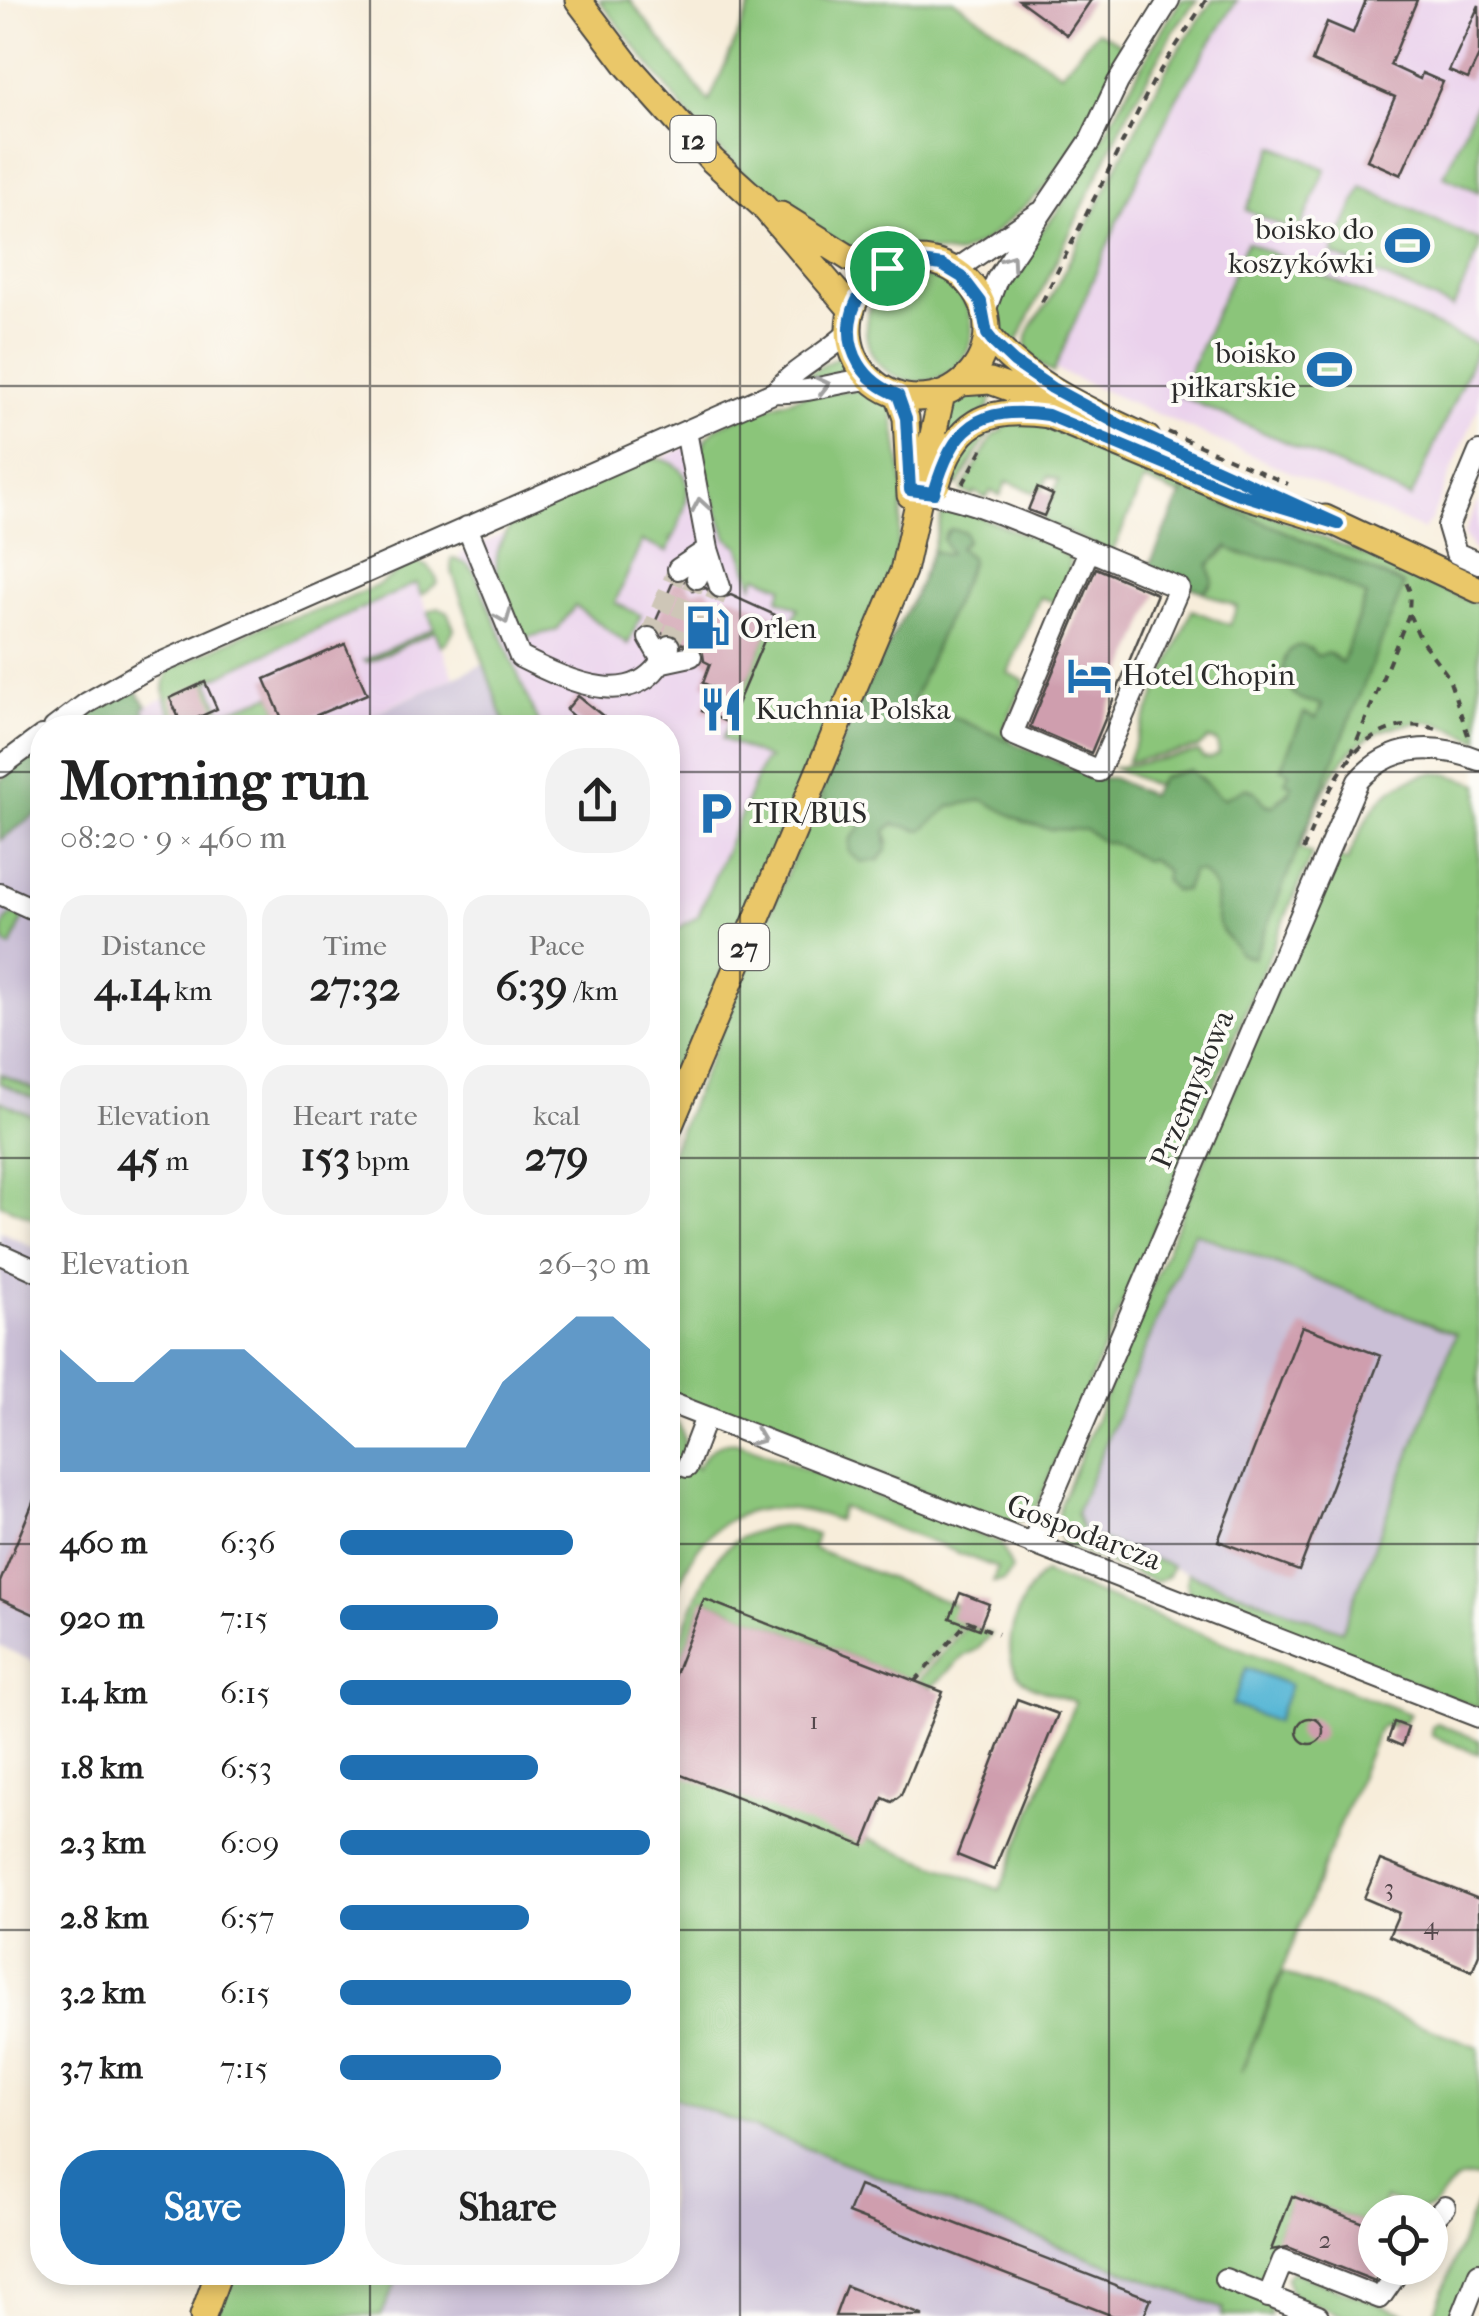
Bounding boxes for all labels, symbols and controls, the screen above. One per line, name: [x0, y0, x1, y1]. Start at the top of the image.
road number: 12: [670, 116, 716, 162]
place label: boisko do koszykówki: [1228, 212, 1374, 281]
sports icon: boisko do koszykówki: [1383, 222, 1431, 270]
pin: [845, 226, 930, 311]
icon: arrive: [860, 241, 915, 296]
one-way arrow: [998, 253, 1016, 272]
place label: boisko piłkarskie: [1170, 336, 1296, 405]
sports icon: boisko piłkarskie: [1305, 346, 1353, 394]
one-way arrow: [814, 376, 831, 397]
one-way arrow: [690, 497, 711, 514]
fuel station icon: Orlen: [683, 604, 731, 652]
one-way arrow: [492, 607, 512, 625]
place label: Orlen: [740, 611, 817, 646]
hotel icon: Hotel Chopin: [1065, 651, 1113, 699]
place label: Hotel Chopin: [1122, 658, 1296, 693]
restaurant icon: Kuchnia Polska: [698, 685, 746, 733]
place label: Kuchnia Polska: [755, 692, 952, 727]
button: share: [545, 748, 650, 853]
text: Morning run: [60, 749, 368, 813]
parking icon: TIR/BUS: [691, 789, 739, 837]
place label: TIR/BUS: [748, 796, 867, 831]
text: 08:20 · 9 × 460 m: [60, 819, 286, 856]
road number: 27: [719, 924, 769, 970]
text: Distance: [101, 929, 206, 962]
text: Time: [323, 929, 387, 962]
text: Pace: [529, 929, 585, 962]
text: 4.14: [95, 962, 168, 1011]
text: 27:32: [310, 962, 400, 1011]
text: 6:39: [495, 962, 567, 1011]
text: km: [168, 974, 212, 1007]
text: /km: [567, 974, 618, 1007]
street label: Przemysłowa: [1143, 1004, 1242, 1174]
text: Elevation: [97, 1099, 210, 1132]
text: Heart rate: [292, 1099, 418, 1132]
text: kcal: [533, 1099, 580, 1132]
text: 45: [118, 1132, 160, 1181]
text: 153: [300, 1132, 351, 1181]
text: 279: [525, 1132, 589, 1181]
text: m: [160, 1144, 189, 1177]
text: bpm: [351, 1144, 410, 1177]
text: Elevation: [60, 1245, 189, 1282]
text: 26–30 m: [538, 1245, 650, 1282]
one-way arrow: [749, 1426, 766, 1446]
street label: Gospodarcza: [1002, 1487, 1167, 1578]
text: 460 m: [60, 1524, 147, 1561]
text: 6:36: [220, 1524, 276, 1561]
text: 920 m: [60, 1599, 144, 1636]
text: 7:15: [220, 1599, 268, 1636]
text: 1.4 km: [60, 1674, 147, 1711]
text: 6:15: [220, 1674, 270, 1711]
house number: 1: [810, 1706, 818, 1735]
text: 1.8 km: [60, 1749, 144, 1786]
text: 6:53: [220, 1749, 272, 1786]
text: 2.3 km: [60, 1824, 146, 1861]
text: 6:09: [220, 1824, 280, 1861]
house number: 3: [1384, 1873, 1394, 1902]
text: 2.8 km: [60, 1899, 149, 1936]
text: 6:57: [220, 1899, 274, 1936]
house number: 4: [1424, 1911, 1440, 1940]
text: 3.2 km: [60, 1974, 146, 2011]
text: 6:15: [220, 1974, 270, 2011]
text: 3.7 km: [60, 2049, 143, 2086]
text: 7:15: [220, 2049, 268, 2086]
button: Save: [60, 2150, 345, 2265]
button: Share: [365, 2150, 650, 2265]
map controls: [1358, 2195, 1448, 2285]
button: locate: [1358, 2195, 1448, 2285]
house number: 2: [1319, 2225, 1331, 2254]

